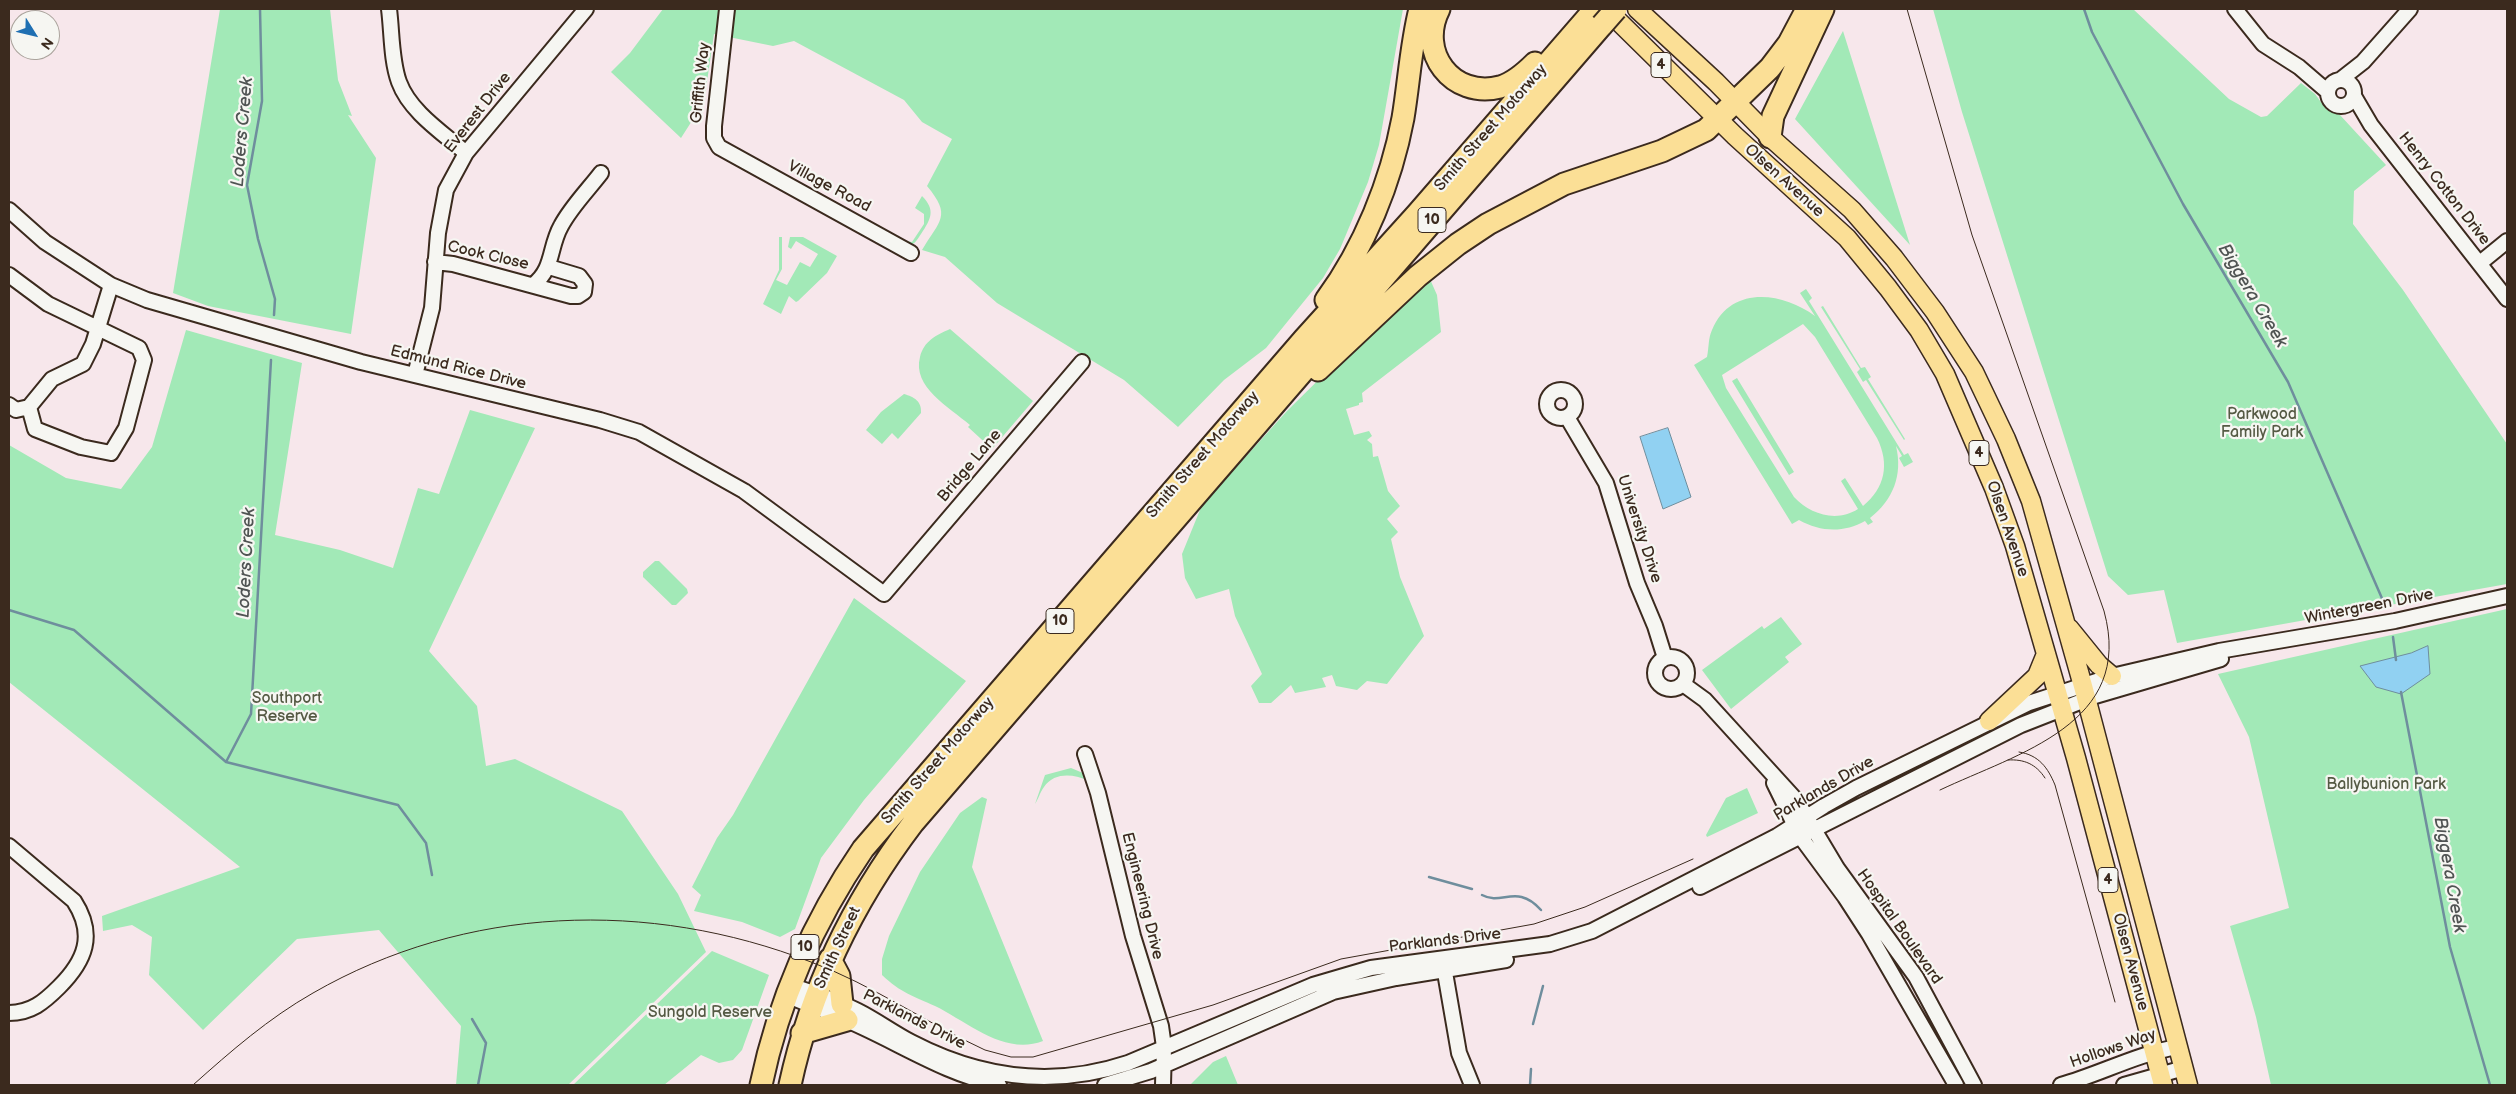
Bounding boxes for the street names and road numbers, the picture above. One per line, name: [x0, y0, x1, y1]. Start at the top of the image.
street label: Griffith Way: [687, 42, 715, 124]
road number: 4: [1651, 52, 1671, 78]
street label: Smith Street Motorway: [1431, 61, 1551, 195]
street label: Everest Drive: [440, 69, 516, 157]
street label: Henry Cotton Drive: [2394, 129, 2494, 249]
street label: Olsen Avenue: [1740, 140, 1828, 222]
street label: Village Road: [784, 157, 874, 217]
road number: 10: [1418, 208, 1446, 232]
street label: Cook Close: [445, 237, 531, 275]
street label: Edmund Rice Drive: [388, 342, 528, 394]
street label: Smith Street Motorway: [1143, 388, 1263, 522]
street label: Bridge Lane: [934, 426, 1006, 506]
road number: 4: [1969, 440, 1989, 466]
street label: University Drive: [1612, 473, 1666, 585]
street label: Olsen Avenue: [1982, 479, 2032, 579]
street label: Wintergreen Drive: [2303, 585, 2435, 629]
road number: 10: [1046, 608, 1074, 634]
street label: Smith Street Motorway: [878, 694, 998, 828]
street label: Parklands Drive: [1770, 753, 1878, 825]
street label: Engineering Drive: [1117, 830, 1167, 962]
street label: Hospital Boulevard: [1852, 866, 1946, 988]
road number: 4: [2098, 868, 2118, 892]
street label: Smith Street: [811, 904, 865, 992]
street label: Olsen Avenue: [2108, 911, 2152, 1013]
street label: Parklands Drive: [1388, 925, 1502, 957]
road number: 10: [791, 934, 819, 960]
street label: Parklands Drive: [859, 986, 969, 1054]
street label: Hollows Way: [2067, 1025, 2159, 1073]

